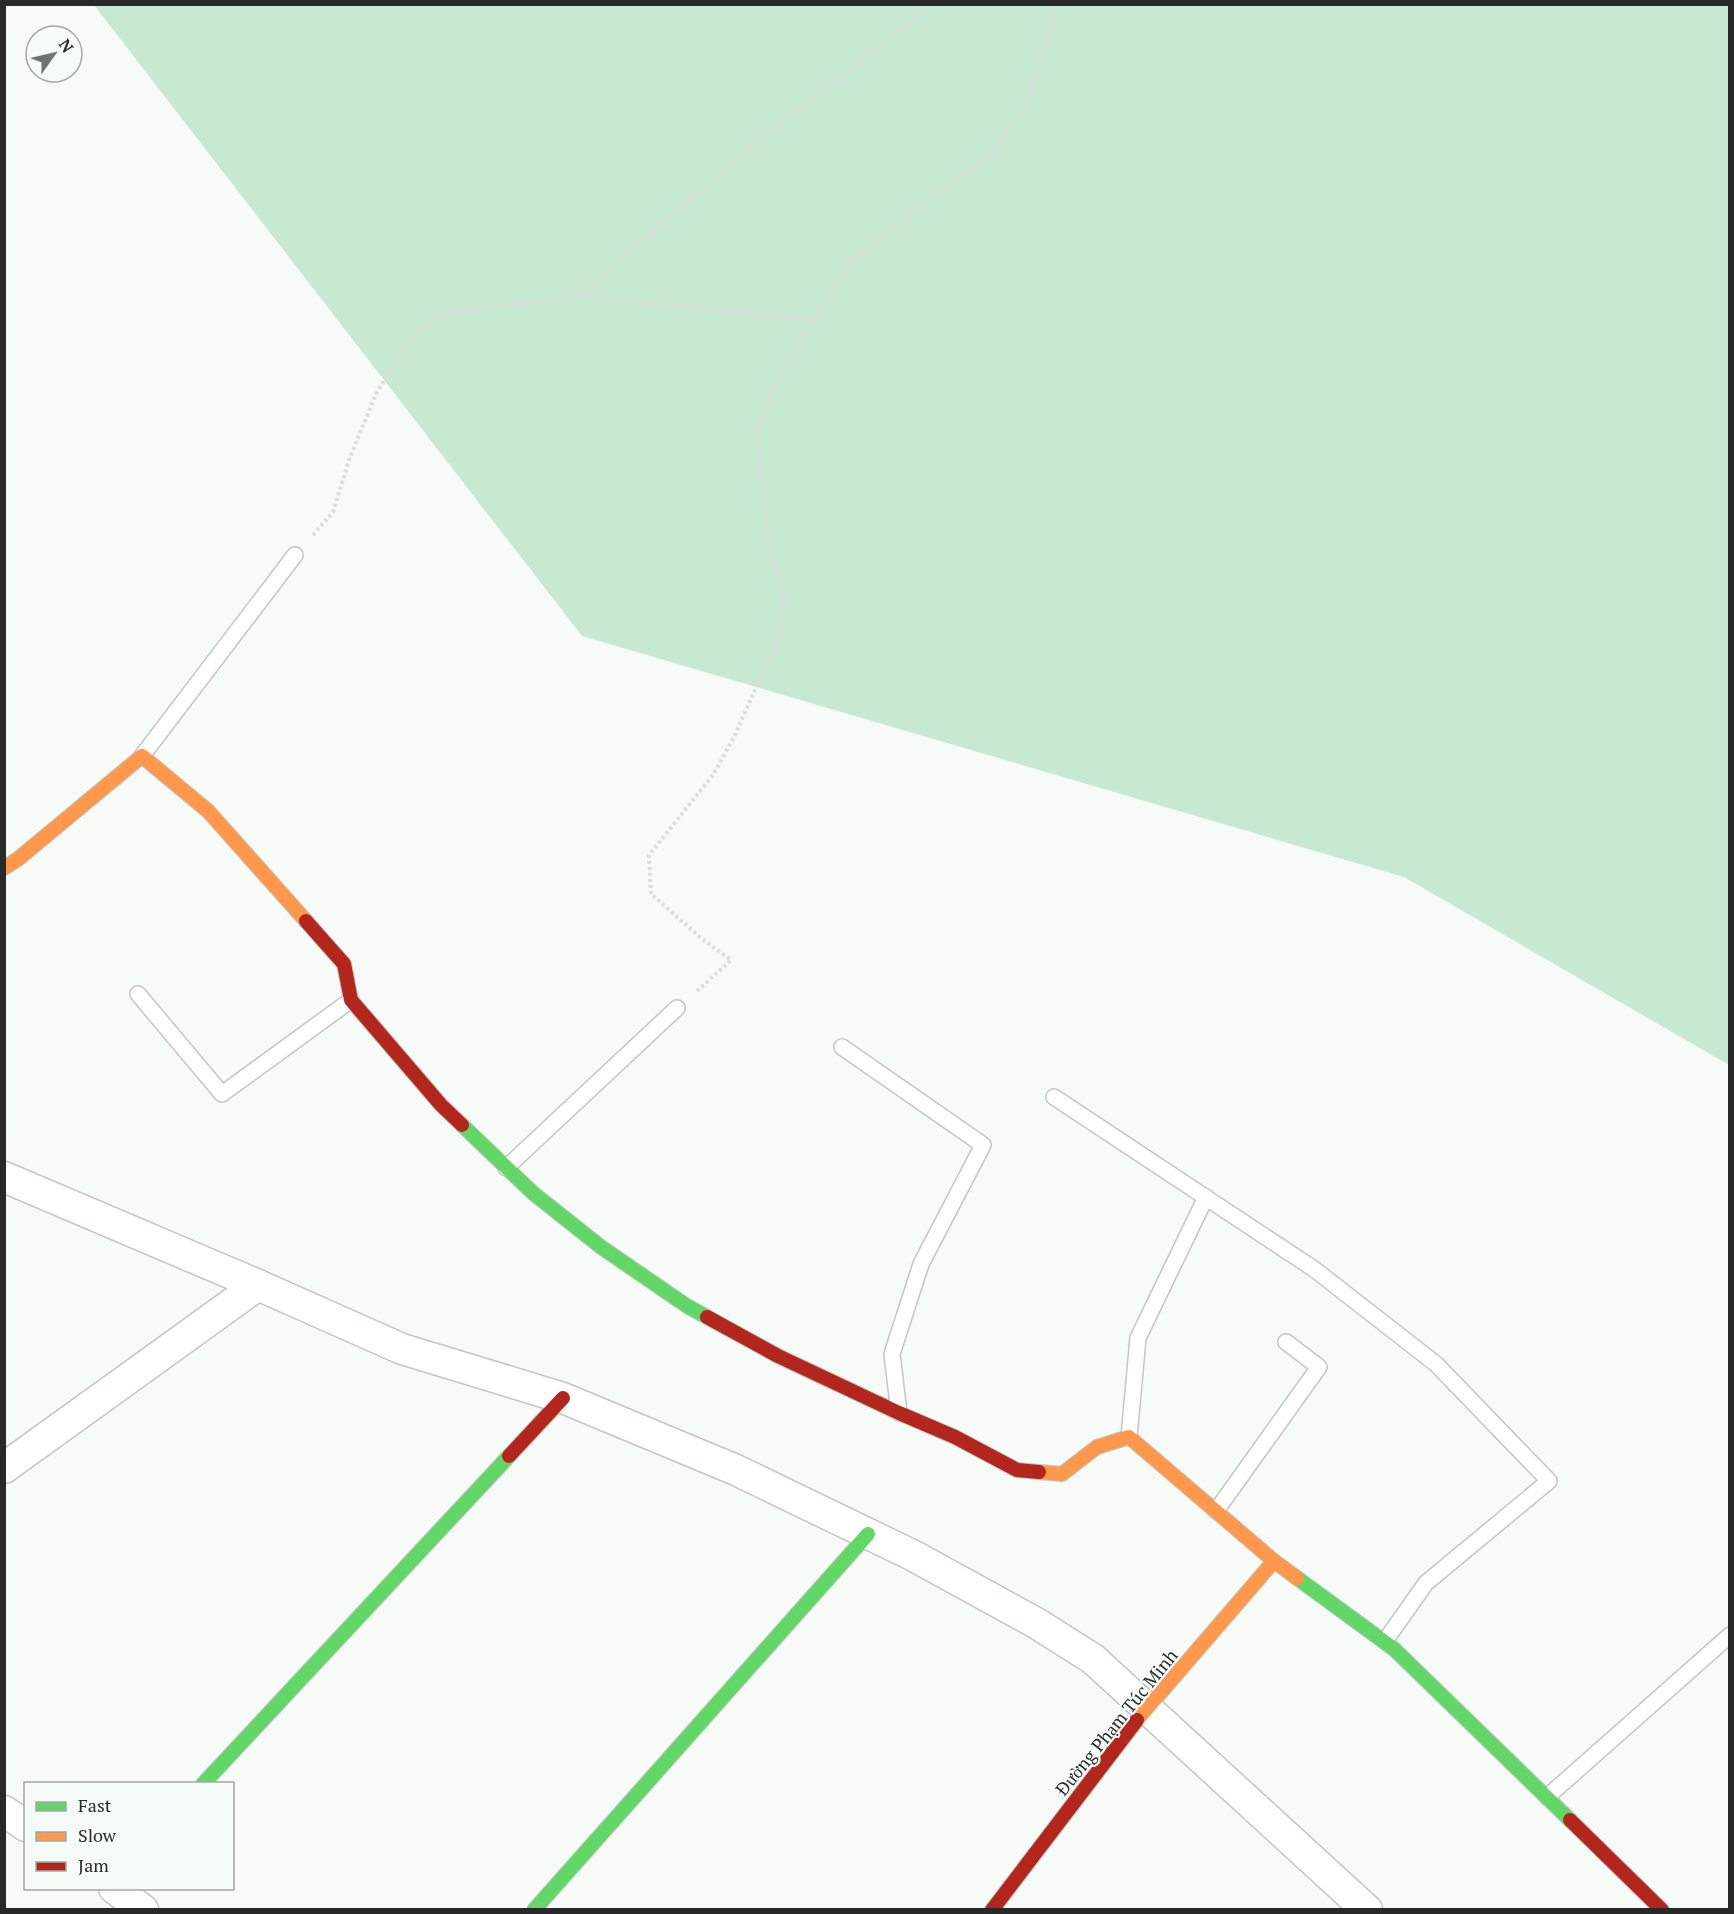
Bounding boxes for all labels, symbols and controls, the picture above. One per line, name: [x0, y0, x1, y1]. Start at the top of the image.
north arrow: [24, 24, 84, 84]
text: N: [54, 34, 79, 57]
street label: Đường Phạm Túc Minh: [1050, 1644, 1183, 1800]
legend: [24, 1782, 234, 1890]
text: Fast: [78, 1793, 112, 1817]
text: Slow: [78, 1823, 117, 1847]
text: Jam: [78, 1853, 109, 1877]

